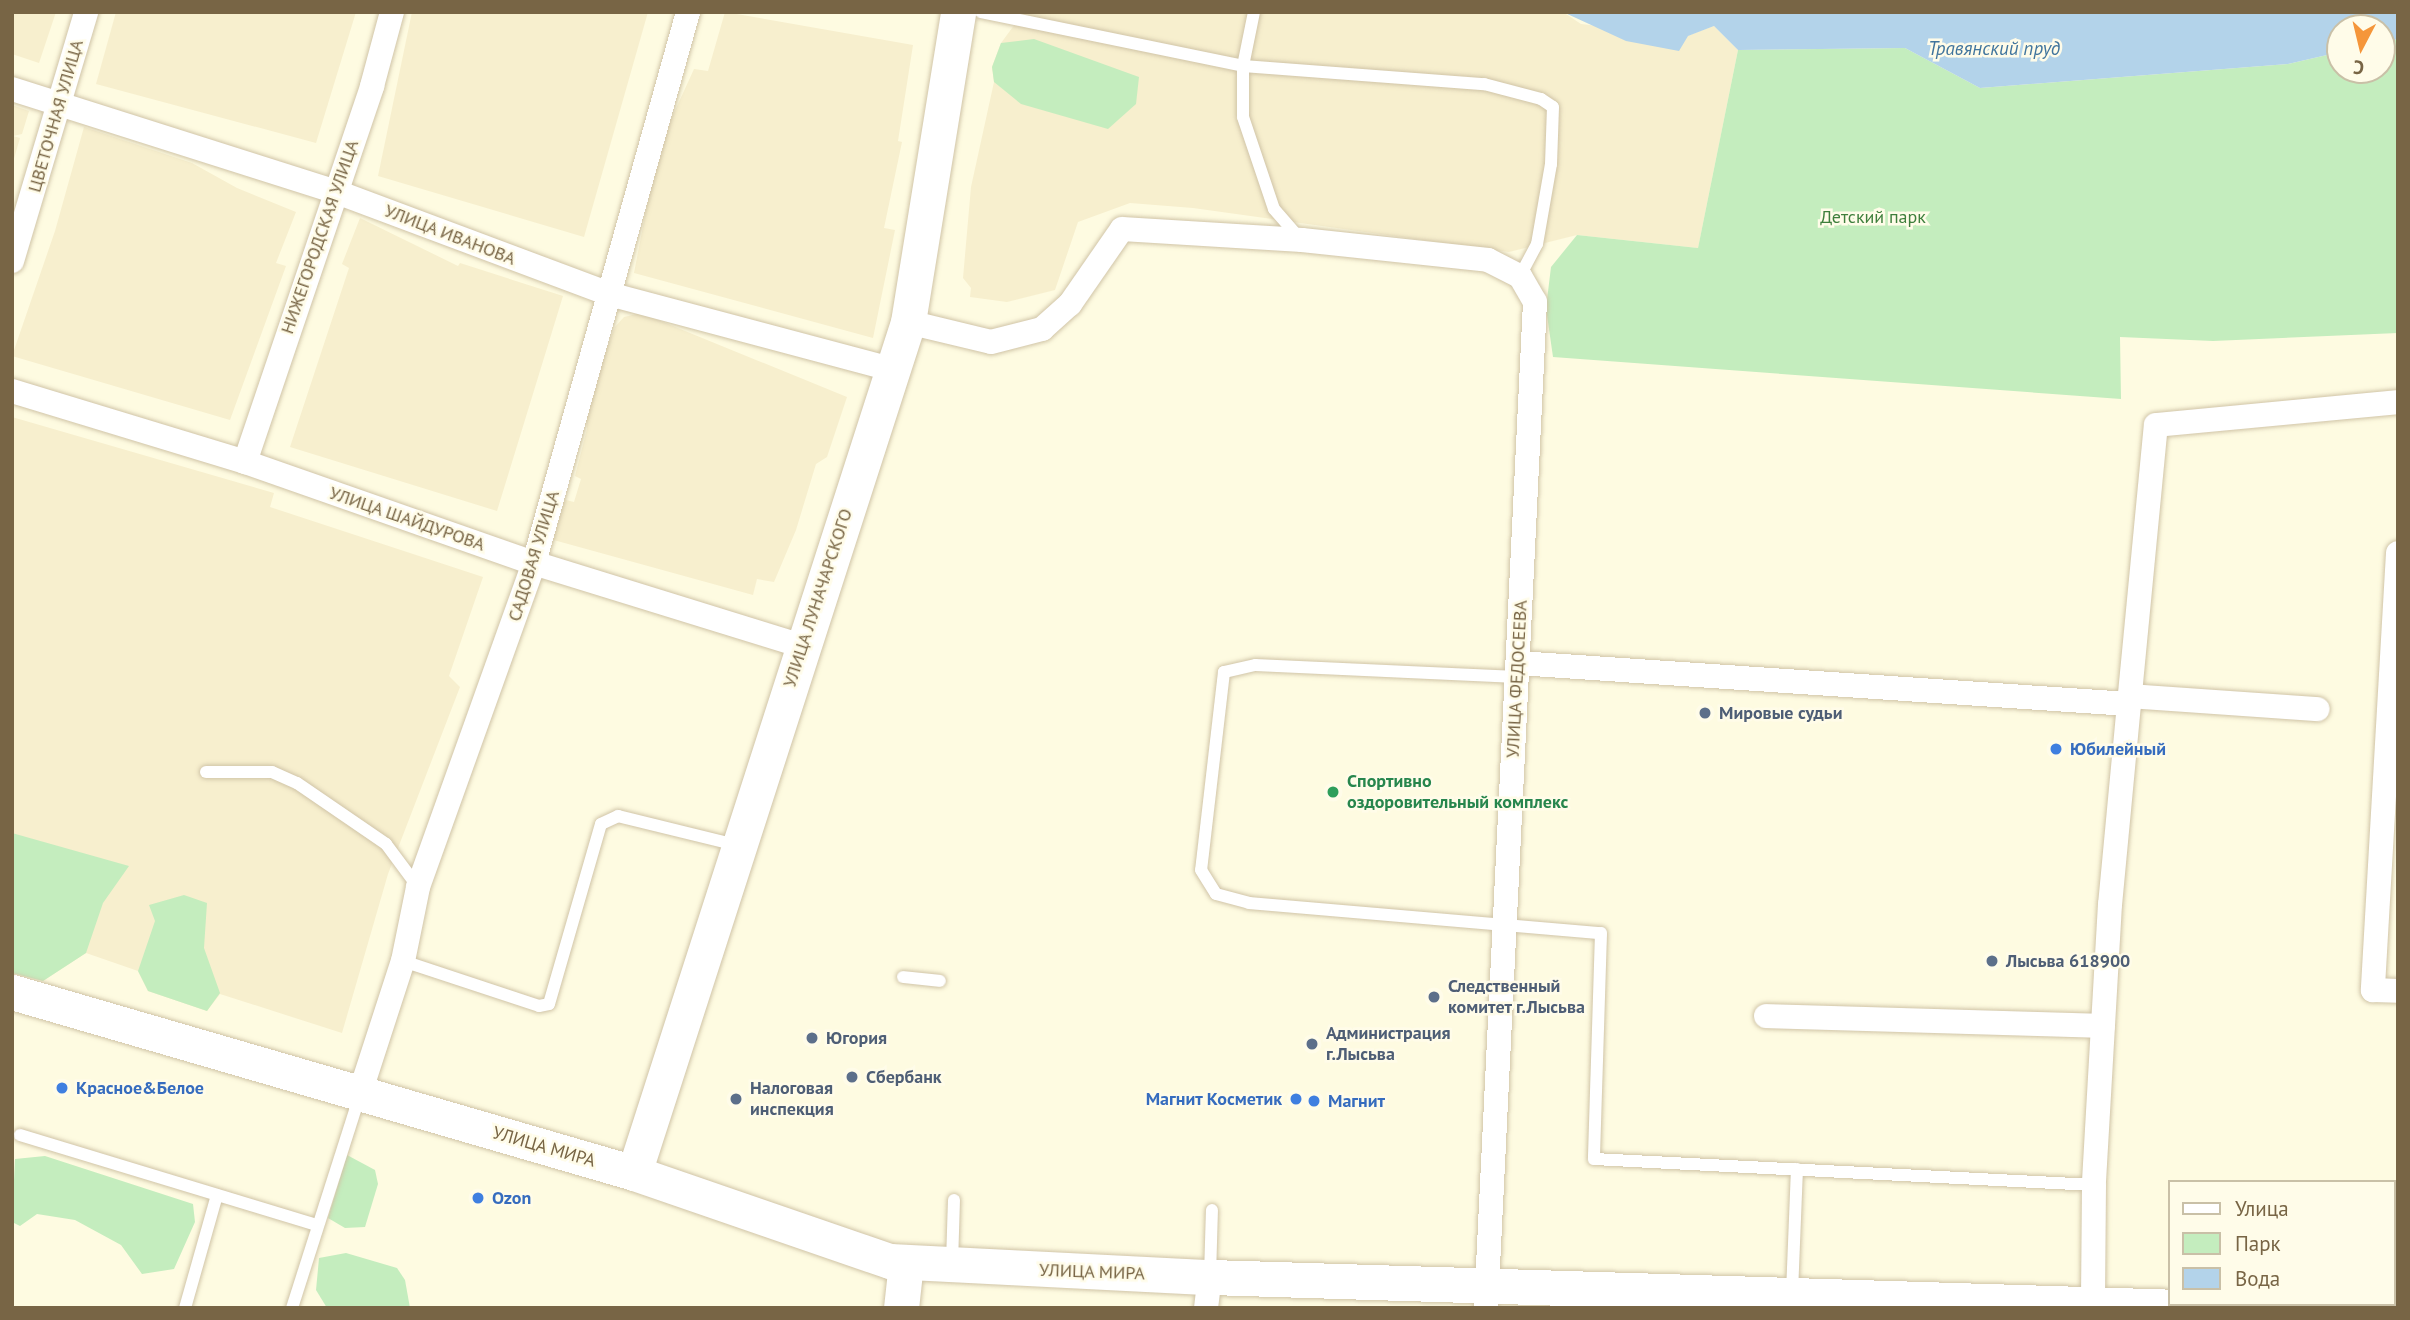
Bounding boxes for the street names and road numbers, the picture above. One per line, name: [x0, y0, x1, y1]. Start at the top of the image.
street label: ЦВЕТОЧНАЯ УЛИЦА: [24, 37, 88, 195]
street label: НИЖЕГОРОДСКАЯ УЛИЦА: [277, 137, 363, 337]
street label: УЛИЦА ИВАНОВА: [381, 200, 519, 270]
street label: УЛИЦА ШАЙДУРОВА: [326, 482, 488, 556]
street label: САДОВАЯ УЛИЦА: [504, 488, 564, 624]
street label: УЛИЦА ЛУНАЧАРСКОГО: [779, 505, 857, 691]
street label: УЛИЦА ФЕДОСЕЕВА: [1502, 599, 1532, 759]
street label: УЛИЦА МИРА: [490, 1122, 598, 1172]
street label: УЛИЦА МИРА: [1038, 1259, 1146, 1285]

